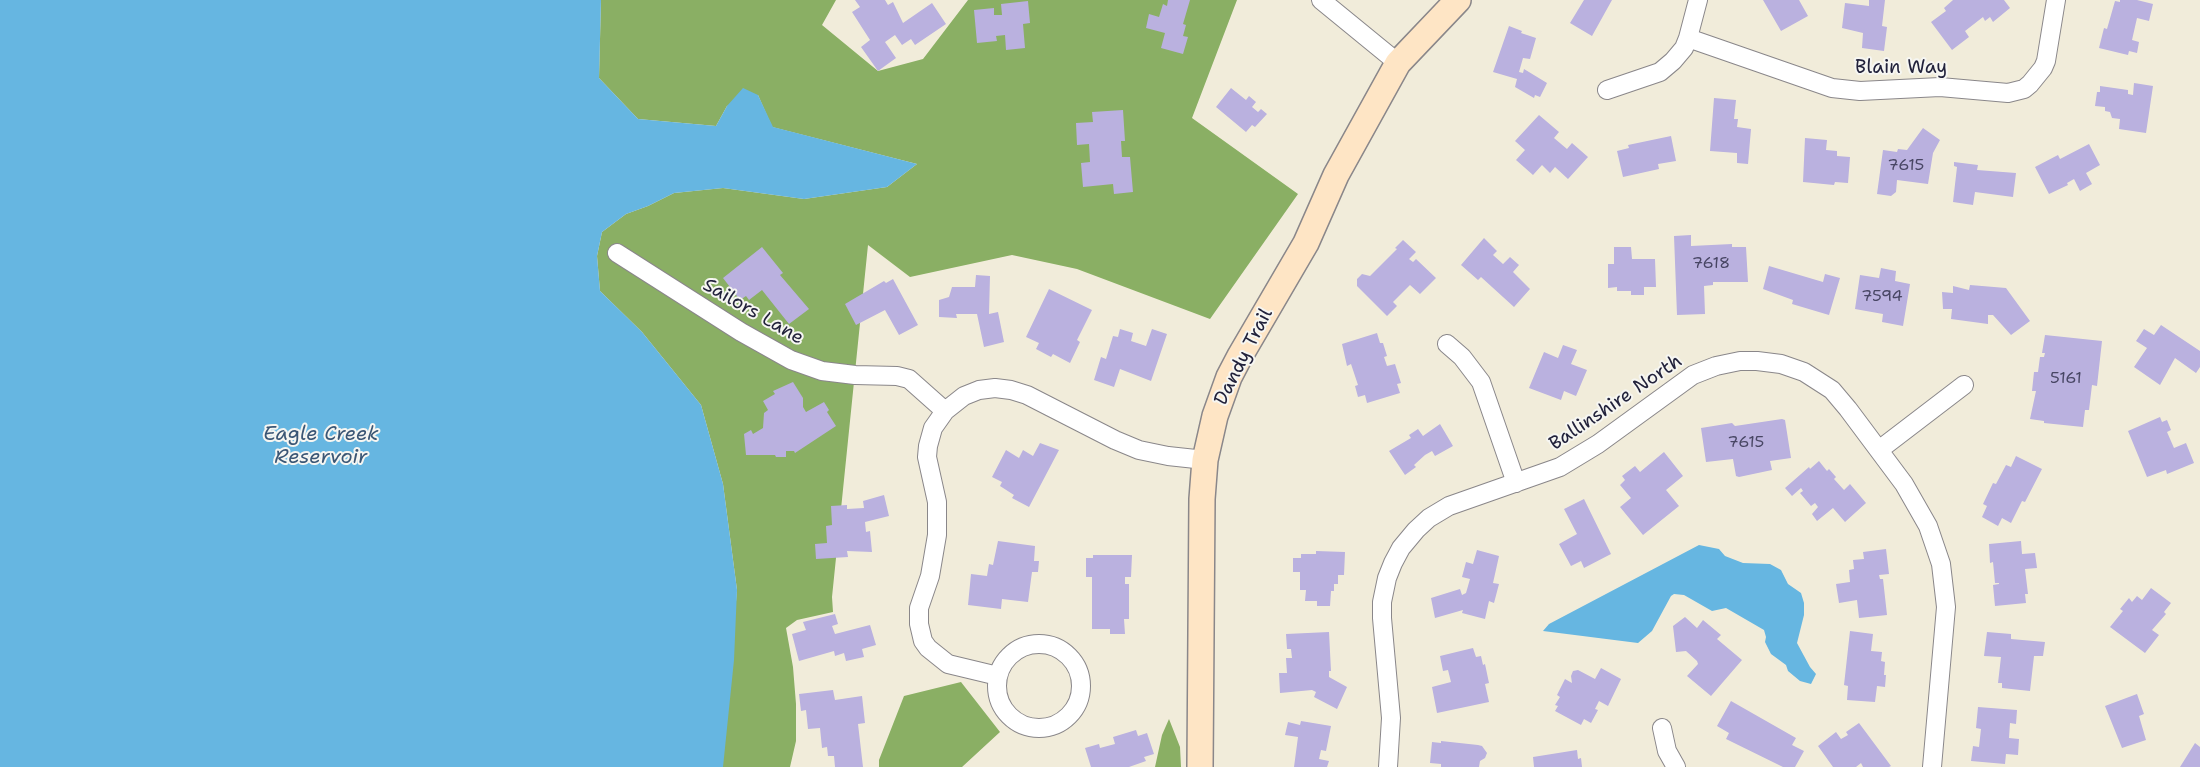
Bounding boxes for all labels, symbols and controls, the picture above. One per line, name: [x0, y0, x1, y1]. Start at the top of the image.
street label: Blain Way: [1855, 57, 1947, 79]
house number: 7615: [1888, 156, 1924, 176]
house number: 7618: [1692, 254, 1730, 274]
street label: Sailors Lane: [699, 274, 807, 350]
house number: 7594: [1861, 287, 1903, 307]
street label: Dandy Trail: [1210, 305, 1278, 409]
street label: Ballinshire North: [1545, 350, 1687, 456]
house number: 5161: [2050, 369, 2082, 389]
water label: Eagle Creek Reservoir: [263, 423, 379, 470]
house number: 7615: [1728, 433, 1764, 453]

